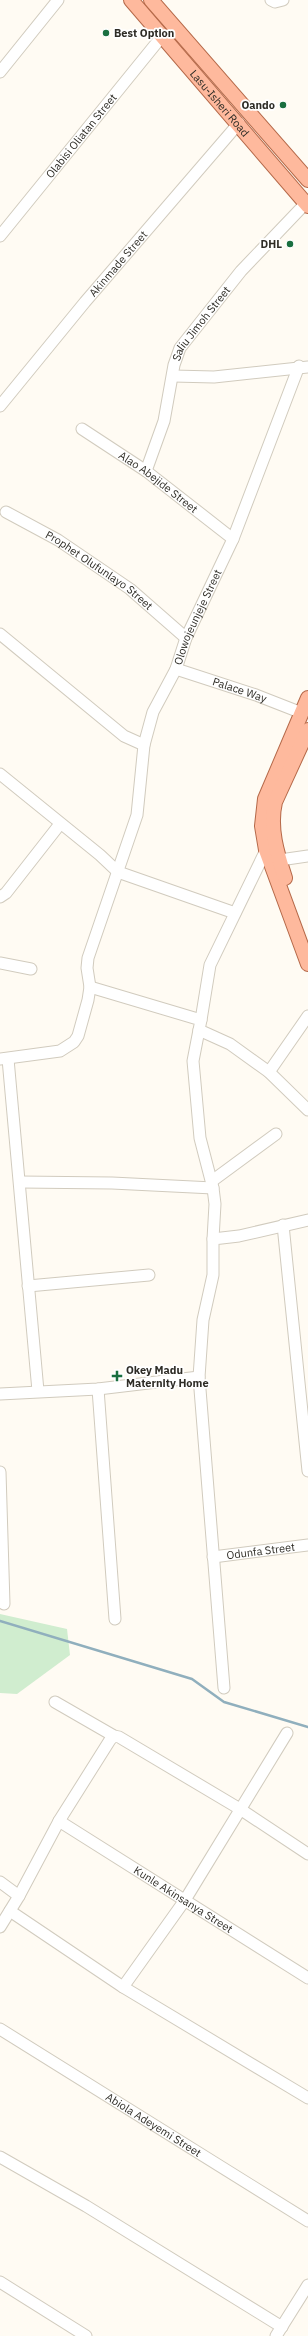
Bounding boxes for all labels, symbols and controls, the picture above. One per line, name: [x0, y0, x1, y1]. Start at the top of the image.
place label: Best Option: [114, 26, 174, 40]
marker: Best Option: [101, 28, 111, 38]
street label: Lasu-Isheri Road: [187, 67, 252, 140]
street label: Olabisi Oliatan Street: [43, 91, 120, 181]
place label: Oando: [241, 98, 275, 112]
marker: Oando: [278, 100, 288, 110]
street label: Akinmade Street: [86, 228, 150, 299]
place label: DHL: [261, 237, 282, 251]
marker: DHL: [285, 239, 295, 249]
street label: Saliu Jimoh Street: [169, 283, 233, 363]
street label: Alao Abejide Street: [116, 448, 201, 516]
street label: Prophet Olufunlayo Street: [43, 528, 156, 613]
street label: Olowojeunjeje Street: [171, 567, 225, 667]
street label: Palace Way: [211, 674, 269, 706]
place label: Okey Madu Maternity Home: [126, 1363, 209, 1390]
marker: Okey Madu Maternity Home: [111, 1370, 123, 1382]
street label: Odunfa Street: [226, 1540, 296, 1562]
street label: Kunle Akinsanya Street: [131, 1863, 236, 1936]
street label: Abiola Adeyemi Street: [103, 2090, 204, 2160]

